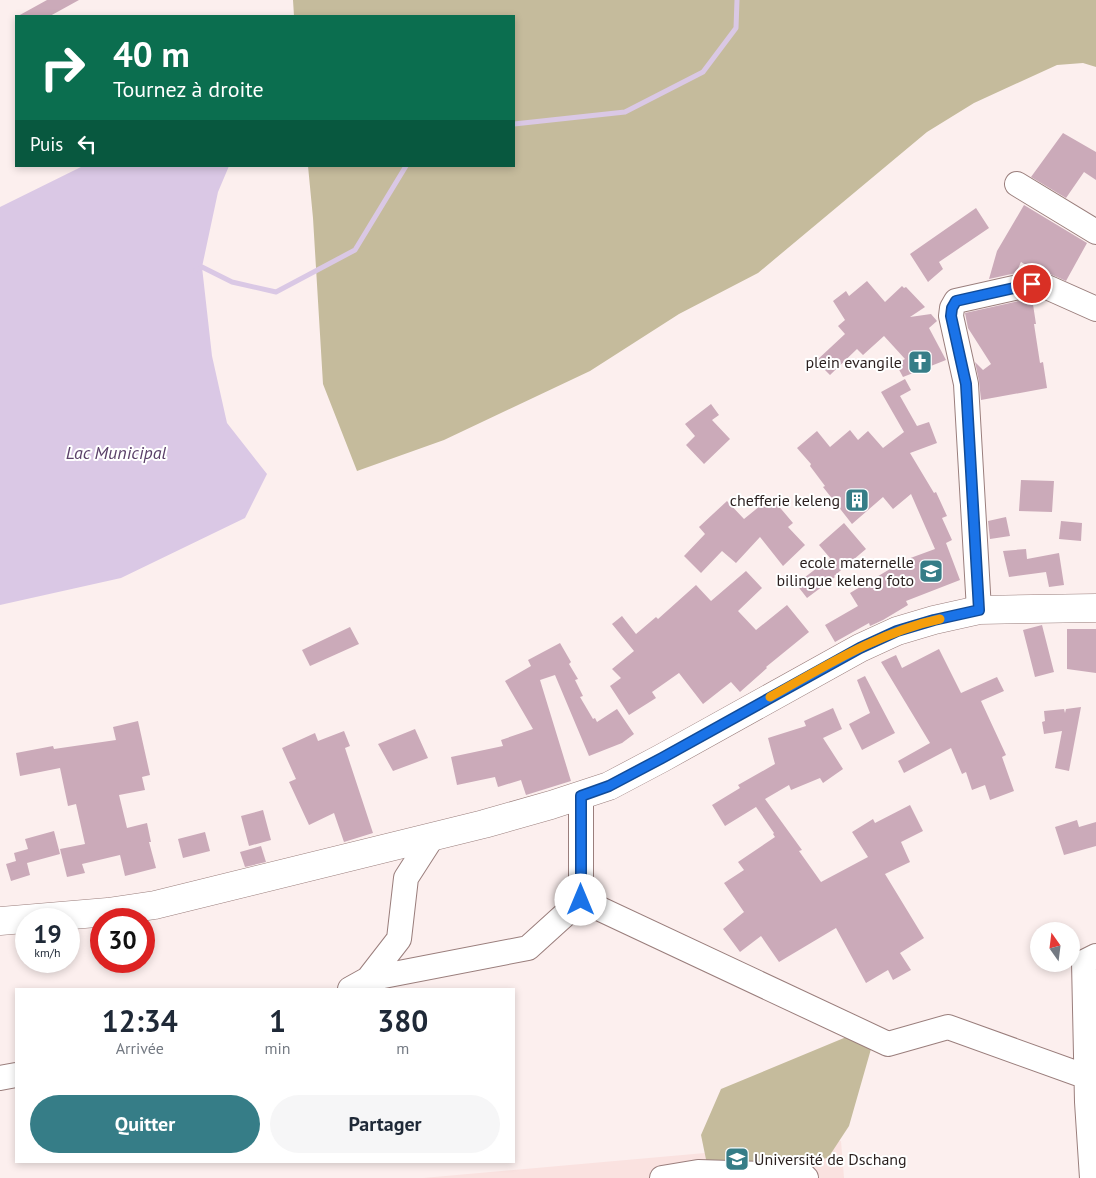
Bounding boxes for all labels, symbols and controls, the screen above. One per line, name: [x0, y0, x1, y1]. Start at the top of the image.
text: 40 m: [113, 31, 190, 77]
icon: right: [30, 35, 95, 100]
text: Tournez à droite: [113, 75, 264, 103]
icon: left: [73, 130, 101, 158]
text: Puis: [30, 132, 63, 156]
pin: [1011, 263, 1053, 305]
icon: arrive: [1018, 270, 1046, 298]
church icon: plein evangile: [907, 349, 933, 375]
place label: plein evangile: [805, 352, 902, 372]
water label: Lac Municipal: [66, 441, 166, 464]
building icon: chefferie keleng: [844, 487, 870, 513]
place label: chefferie keleng: [730, 490, 840, 510]
place label: ecole maternelle bilingue keleng foto: [776, 552, 914, 590]
school or university icon: ecole maternelle bilingue keleng foto: [918, 558, 944, 584]
position arrow: [554, 873, 606, 925]
speed limit sign: 30: [90, 908, 155, 973]
text: 19: [33, 918, 62, 950]
north arrow: [1030, 922, 1080, 972]
map controls: [1030, 922, 1080, 972]
text: km/h: [34, 945, 61, 960]
text: 12:34: [102, 1001, 178, 1040]
text: 1: [269, 1001, 286, 1040]
text: 380: [377, 1001, 428, 1040]
text: Arrivée: [116, 1038, 164, 1058]
text: min: [265, 1038, 291, 1058]
text: m: [396, 1038, 409, 1058]
button: Quitter: [30, 1095, 260, 1153]
button: Partager: [270, 1095, 500, 1153]
school or university icon: Université de Dschang: [724, 1146, 750, 1172]
place label: Université de Dschang: [754, 1149, 907, 1169]

